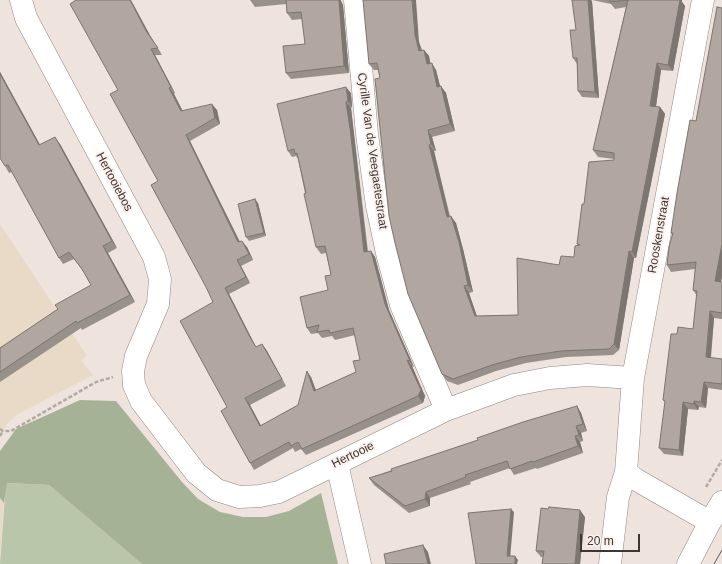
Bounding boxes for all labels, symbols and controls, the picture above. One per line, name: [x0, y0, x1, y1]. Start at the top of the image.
street label: Cyrille Van de Veegaetestraat: [354, 72, 390, 230]
street label: Hertooiebos: [92, 150, 136, 214]
street label: Rooskenstraat: [645, 196, 673, 274]
street label: Hertooie: [329, 439, 377, 471]
scale bar: [582, 526, 642, 552]
text: 20 m: [587, 534, 614, 548]

